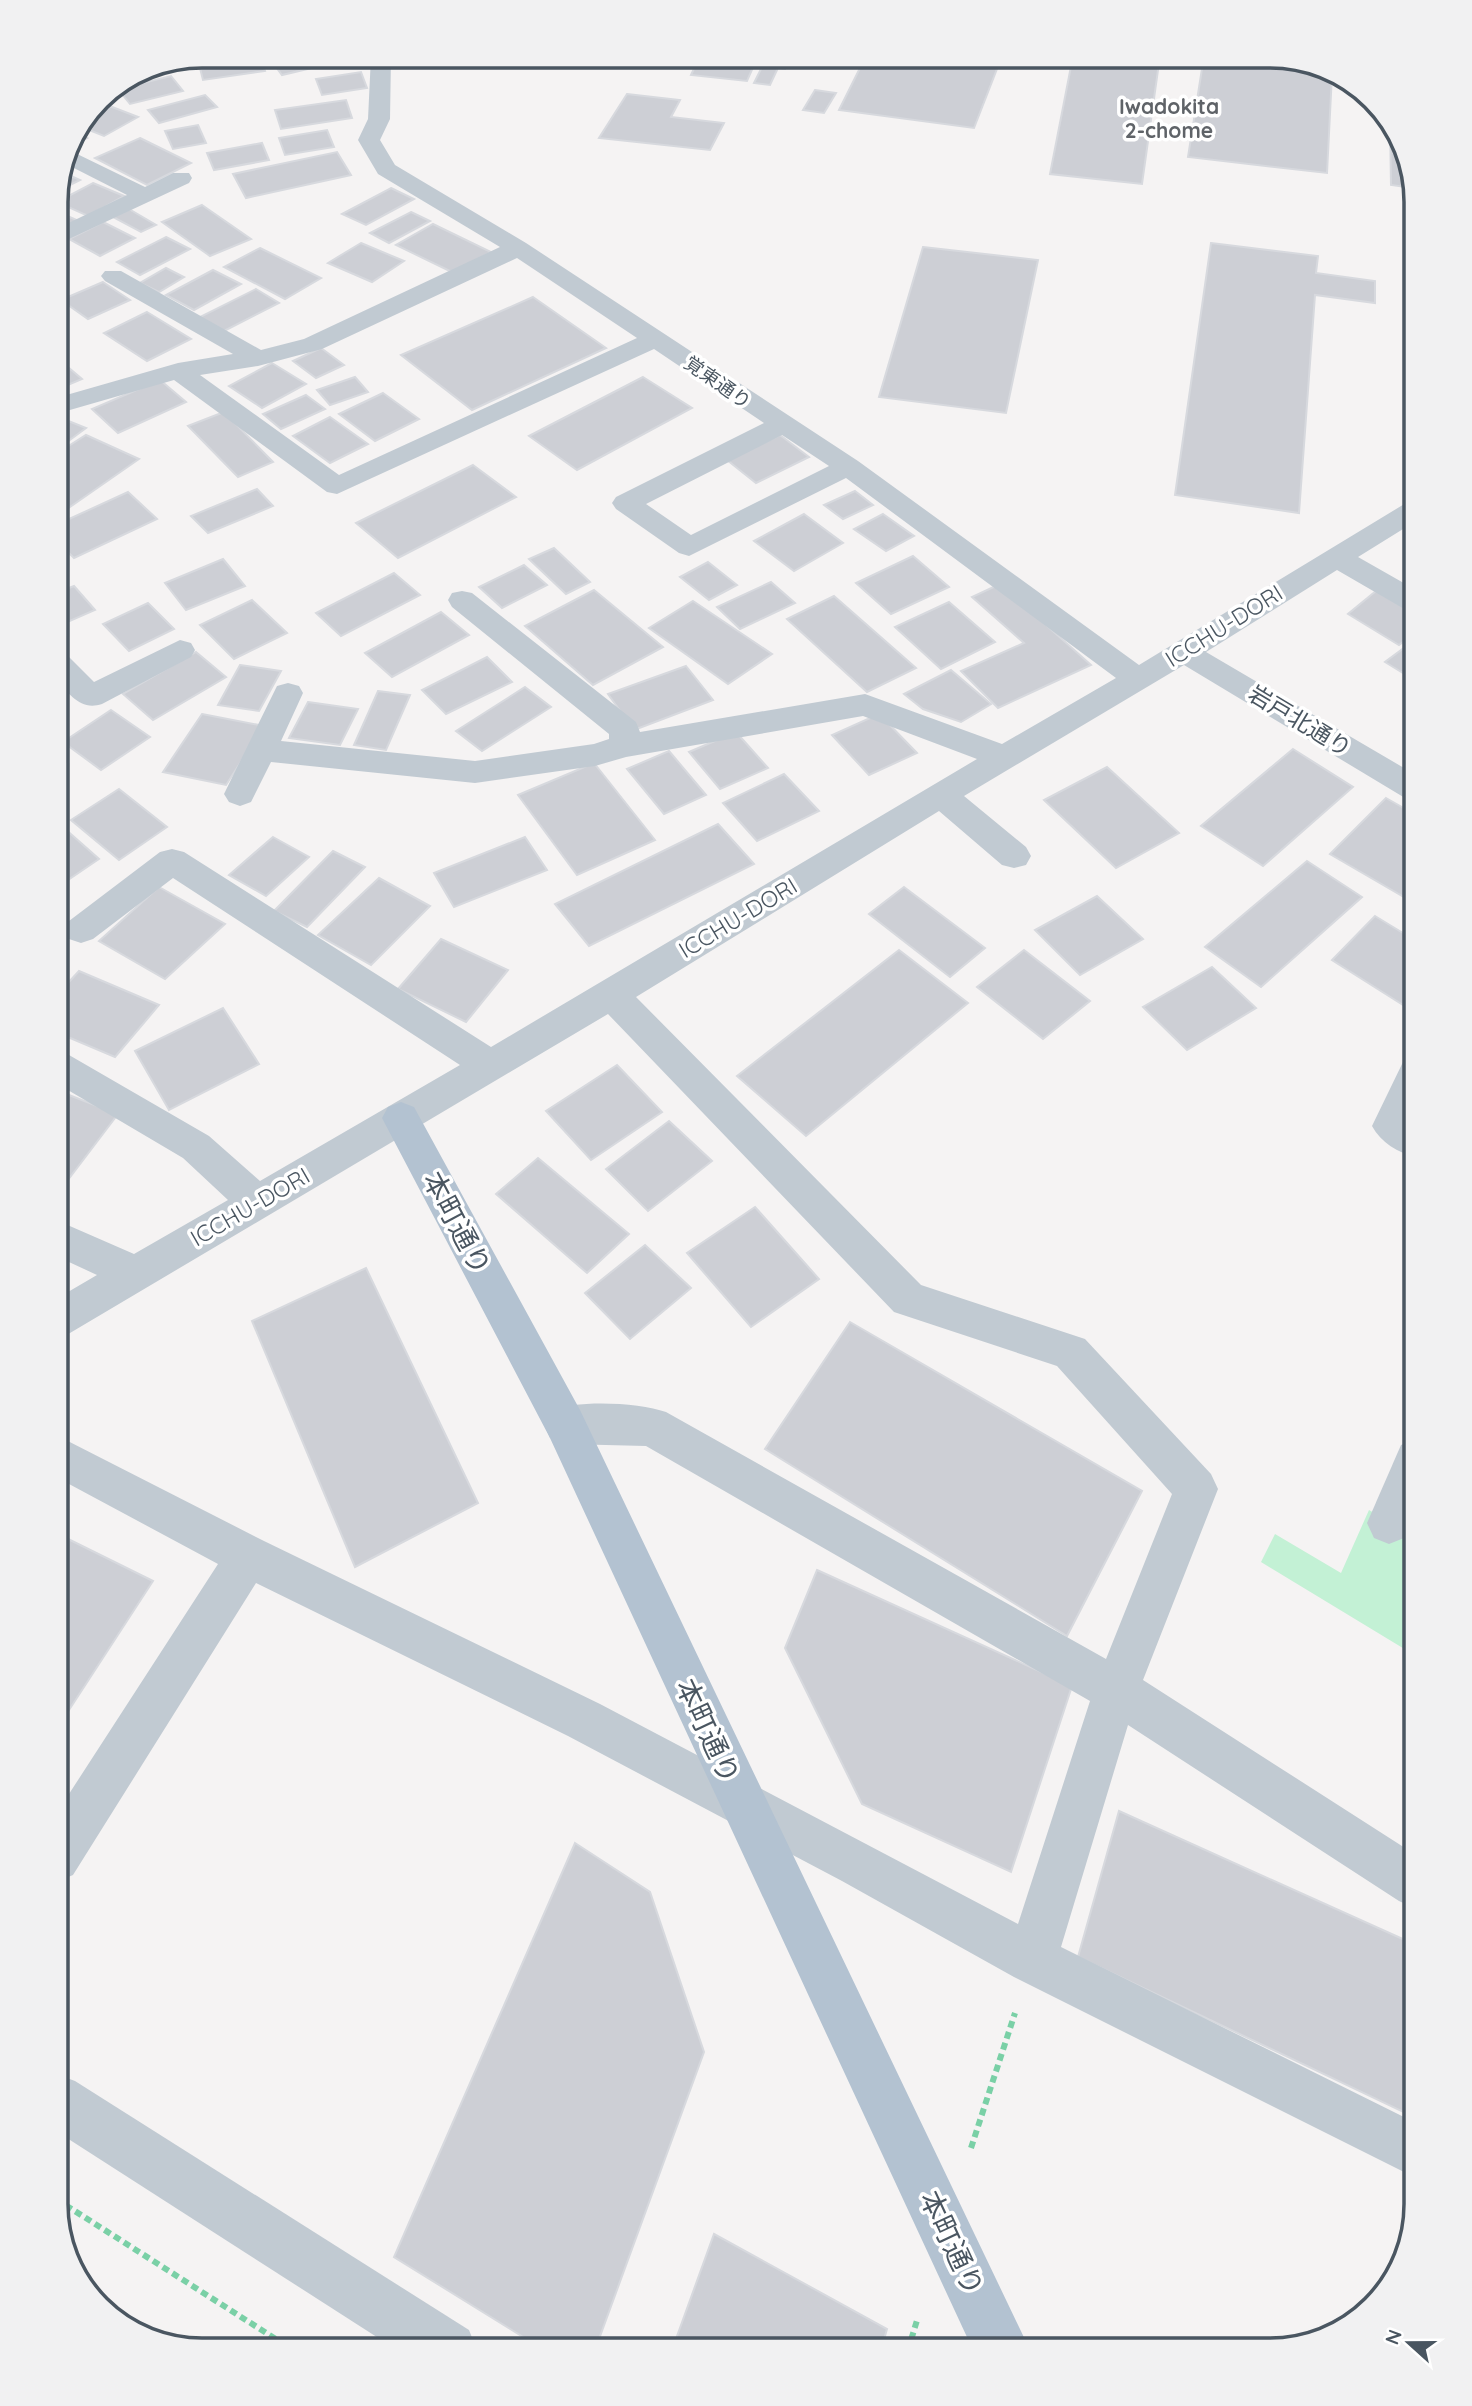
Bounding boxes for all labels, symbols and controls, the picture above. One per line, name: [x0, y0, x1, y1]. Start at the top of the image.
district label: Iwadokita 2-chome: [1119, 93, 1219, 143]
street label: 覚東通り: [680, 350, 756, 414]
street label: ICCHU-DORI: [1160, 578, 1288, 673]
street label: 岩戸北通り: [1244, 679, 1357, 763]
street label: ICCHU-DORI: [673, 871, 802, 964]
street label: ICCHU-DORI: [185, 1161, 315, 1252]
street label: 本町通り: [416, 1165, 499, 1280]
street label: 本町通り: [669, 1673, 748, 1789]
street label: 本町通り: [913, 2185, 992, 2301]
north arrow: [1374, 2308, 1444, 2378]
text: N: [1379, 2326, 1407, 2348]

